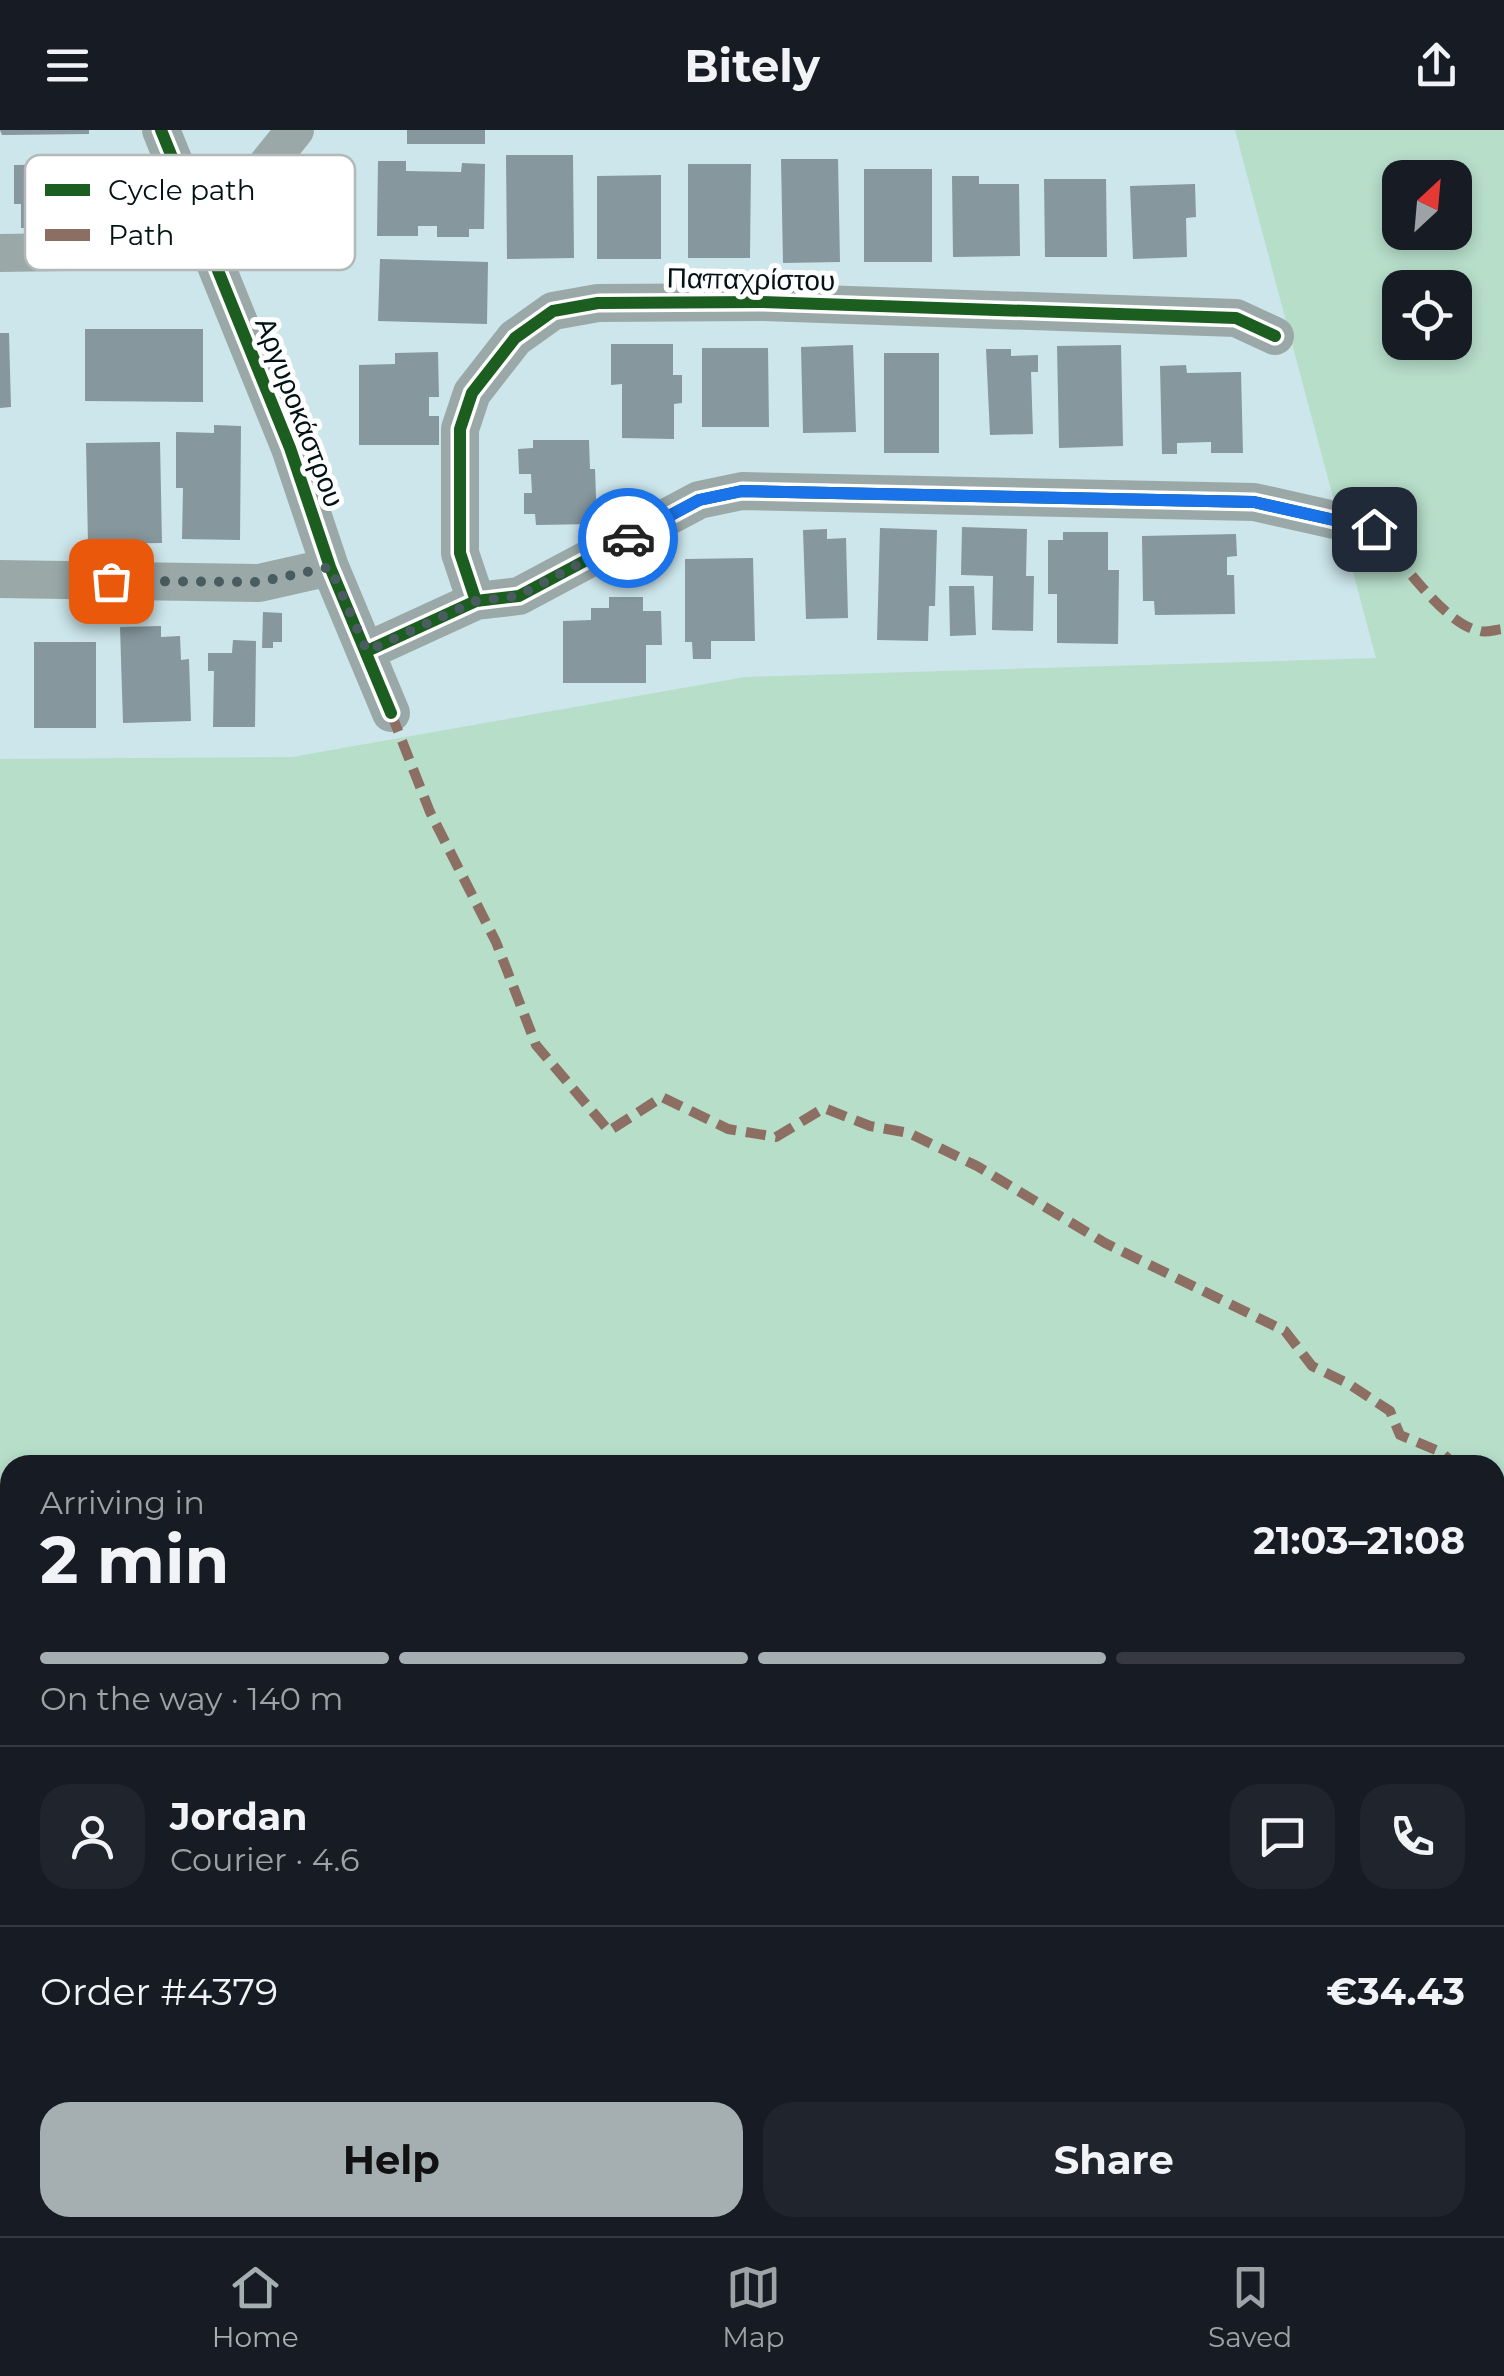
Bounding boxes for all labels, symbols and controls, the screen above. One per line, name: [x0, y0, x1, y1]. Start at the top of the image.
icon: menu: [40, 38, 95, 93]
text: Bitely: [684, 38, 820, 93]
icon: share: [1409, 38, 1464, 93]
legend: [25, 155, 355, 270]
north arrow: [1382, 160, 1472, 250]
map controls: [1382, 160, 1472, 360]
text: Cycle path: [108, 173, 256, 207]
text: Path: [108, 218, 175, 252]
street label: Παπαχρίστου: [666, 261, 836, 297]
button: locate: [1382, 270, 1472, 360]
street label: Αργυροκάστρου: [248, 312, 352, 512]
pin: [1332, 487, 1417, 572]
courier: [578, 488, 678, 588]
icon: home: [1347, 502, 1402, 557]
icon: car: [601, 511, 656, 566]
pin: [69, 539, 154, 624]
icon: bag: [84, 554, 139, 609]
text: Arriving in: [40, 1483, 205, 1522]
text: 21:03–21:08: [1253, 1517, 1465, 1564]
text: 2 min: [40, 1520, 229, 1599]
text: On the way · 140 m: [40, 1679, 343, 1718]
button: person: [40, 1784, 145, 1889]
button: chat: [1230, 1784, 1335, 1889]
button: phone: [1360, 1784, 1465, 1889]
text: Jordan: [170, 1793, 308, 1840]
text: Courier · 4.6: [170, 1840, 359, 1879]
text: Order #4379: [40, 1968, 278, 2015]
text: €34.43: [1326, 1968, 1465, 2015]
button: Help: [40, 2102, 743, 2217]
button: Share: [763, 2102, 1465, 2217]
tab: Home: [212, 2260, 299, 2354]
tab: Map: [722, 2260, 785, 2354]
tab: Saved: [1208, 2260, 1292, 2354]

